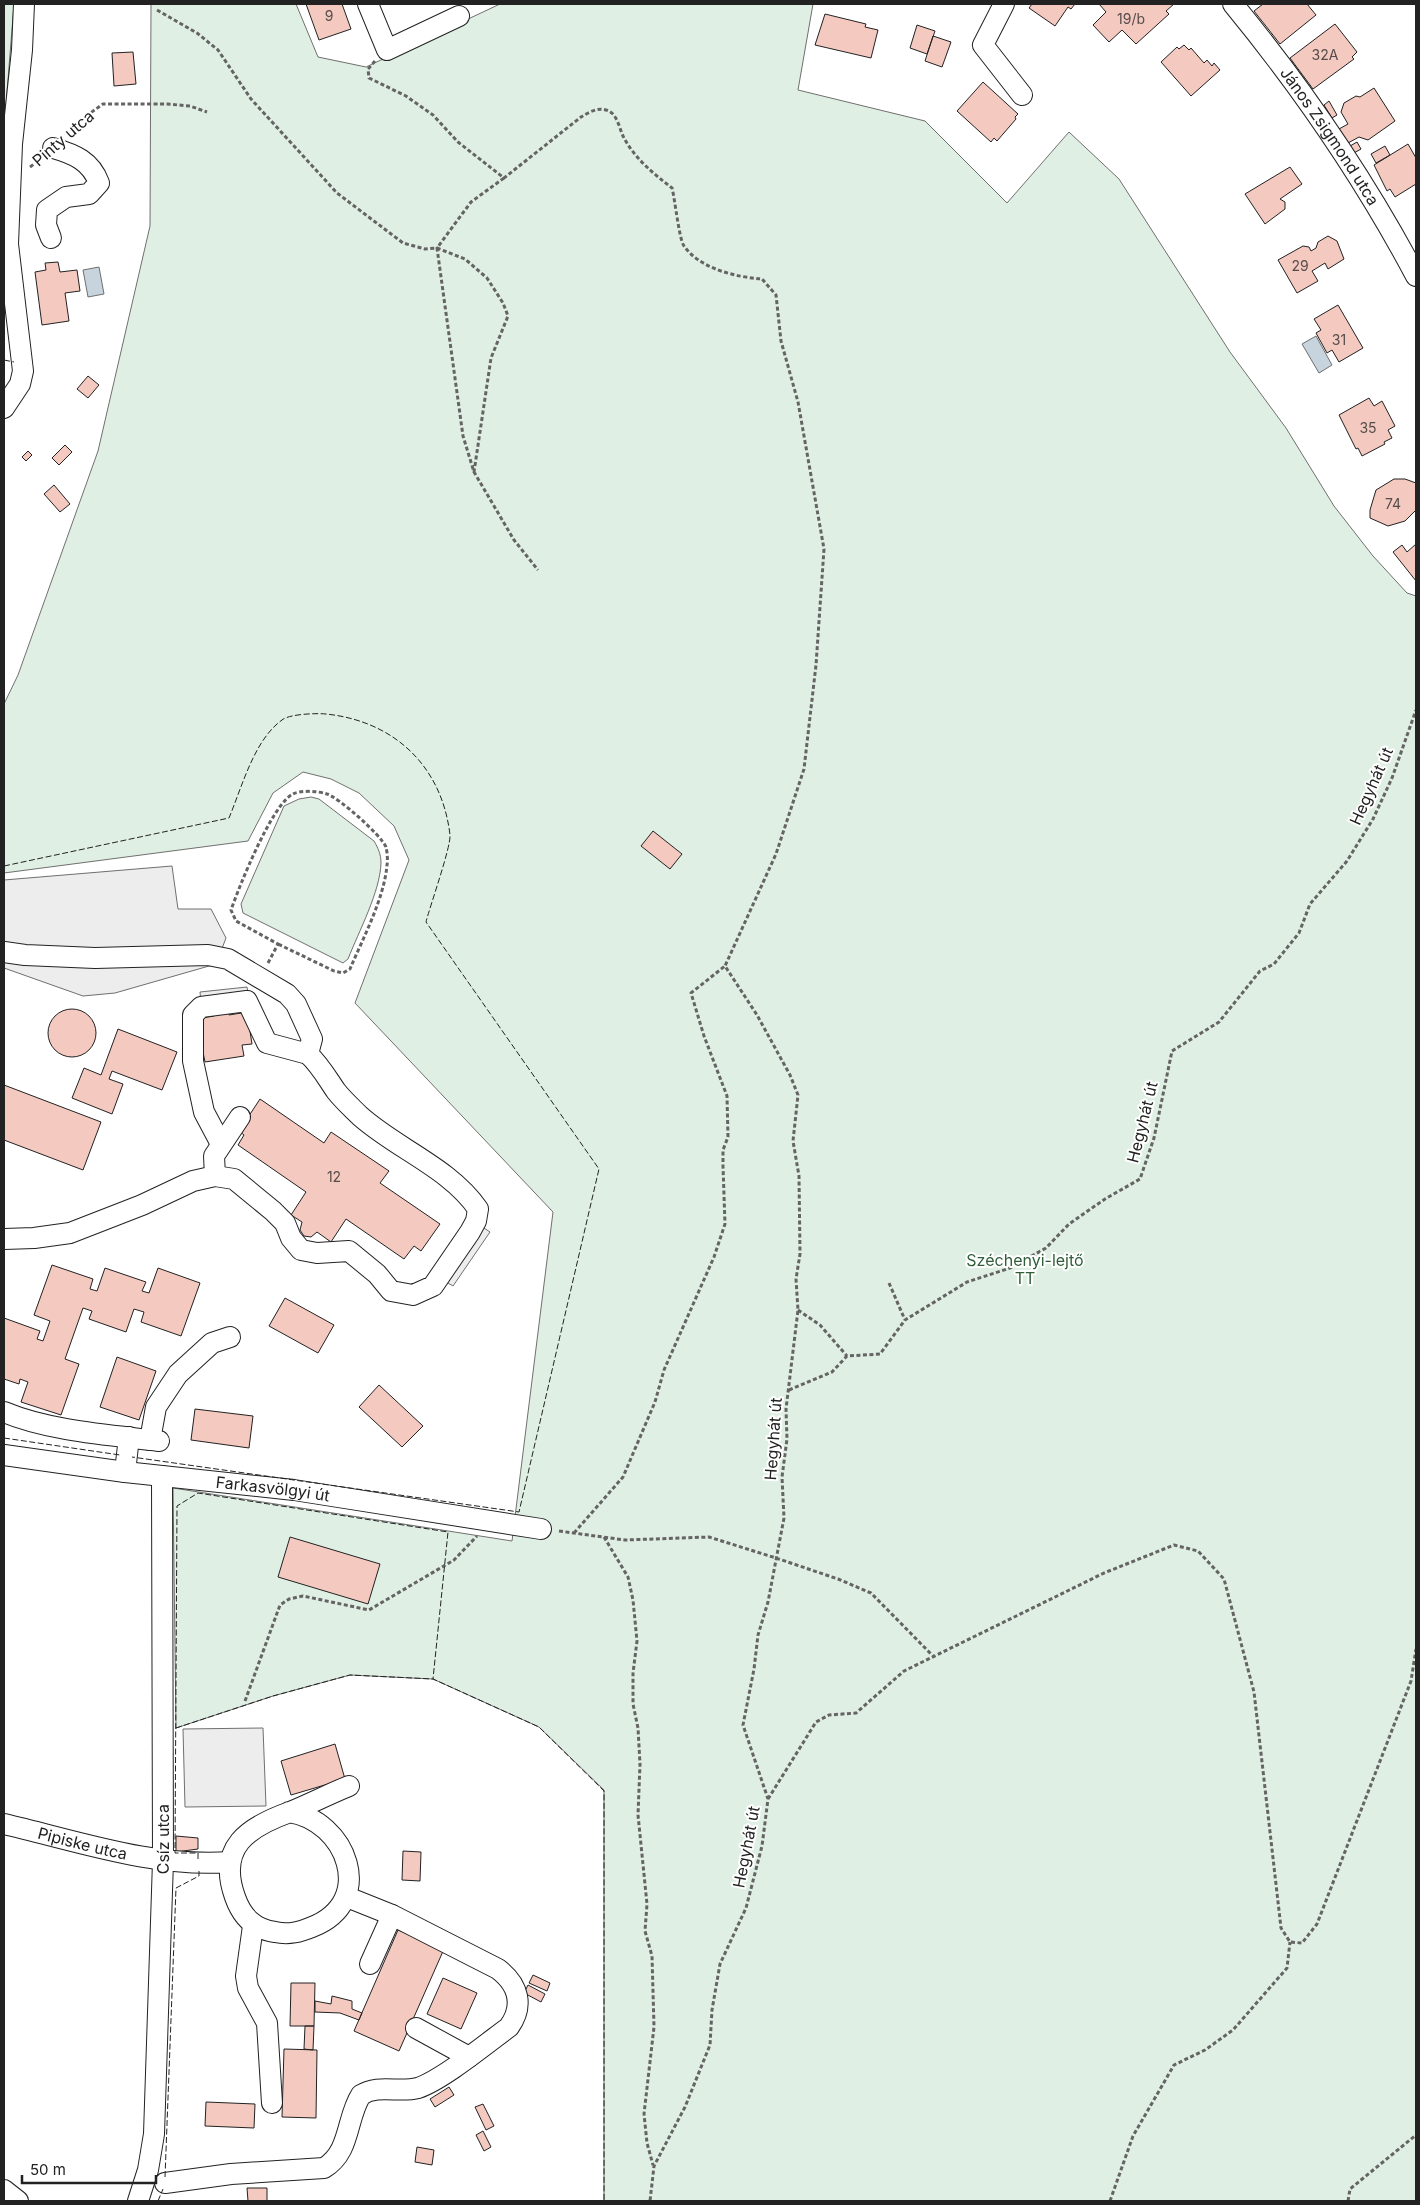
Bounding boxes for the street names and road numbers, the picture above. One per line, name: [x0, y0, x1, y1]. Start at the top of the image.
street label: János Zsigmond utca: [1276, 63, 1384, 209]
street label: Pinty utca: [28, 106, 98, 170]
street label: Hegyhát út: [1345, 744, 1397, 828]
street label: Hegyhát út: [1122, 1079, 1162, 1165]
street label: Hegyhát út: [760, 1397, 786, 1481]
street label: Farkasvölgyi út: [215, 1472, 331, 1506]
street label: Csíz utca: [153, 1804, 173, 1875]
street label: Hegyhát út: [728, 1804, 764, 1890]
street label: Pipiske utca: [36, 1823, 129, 1864]

